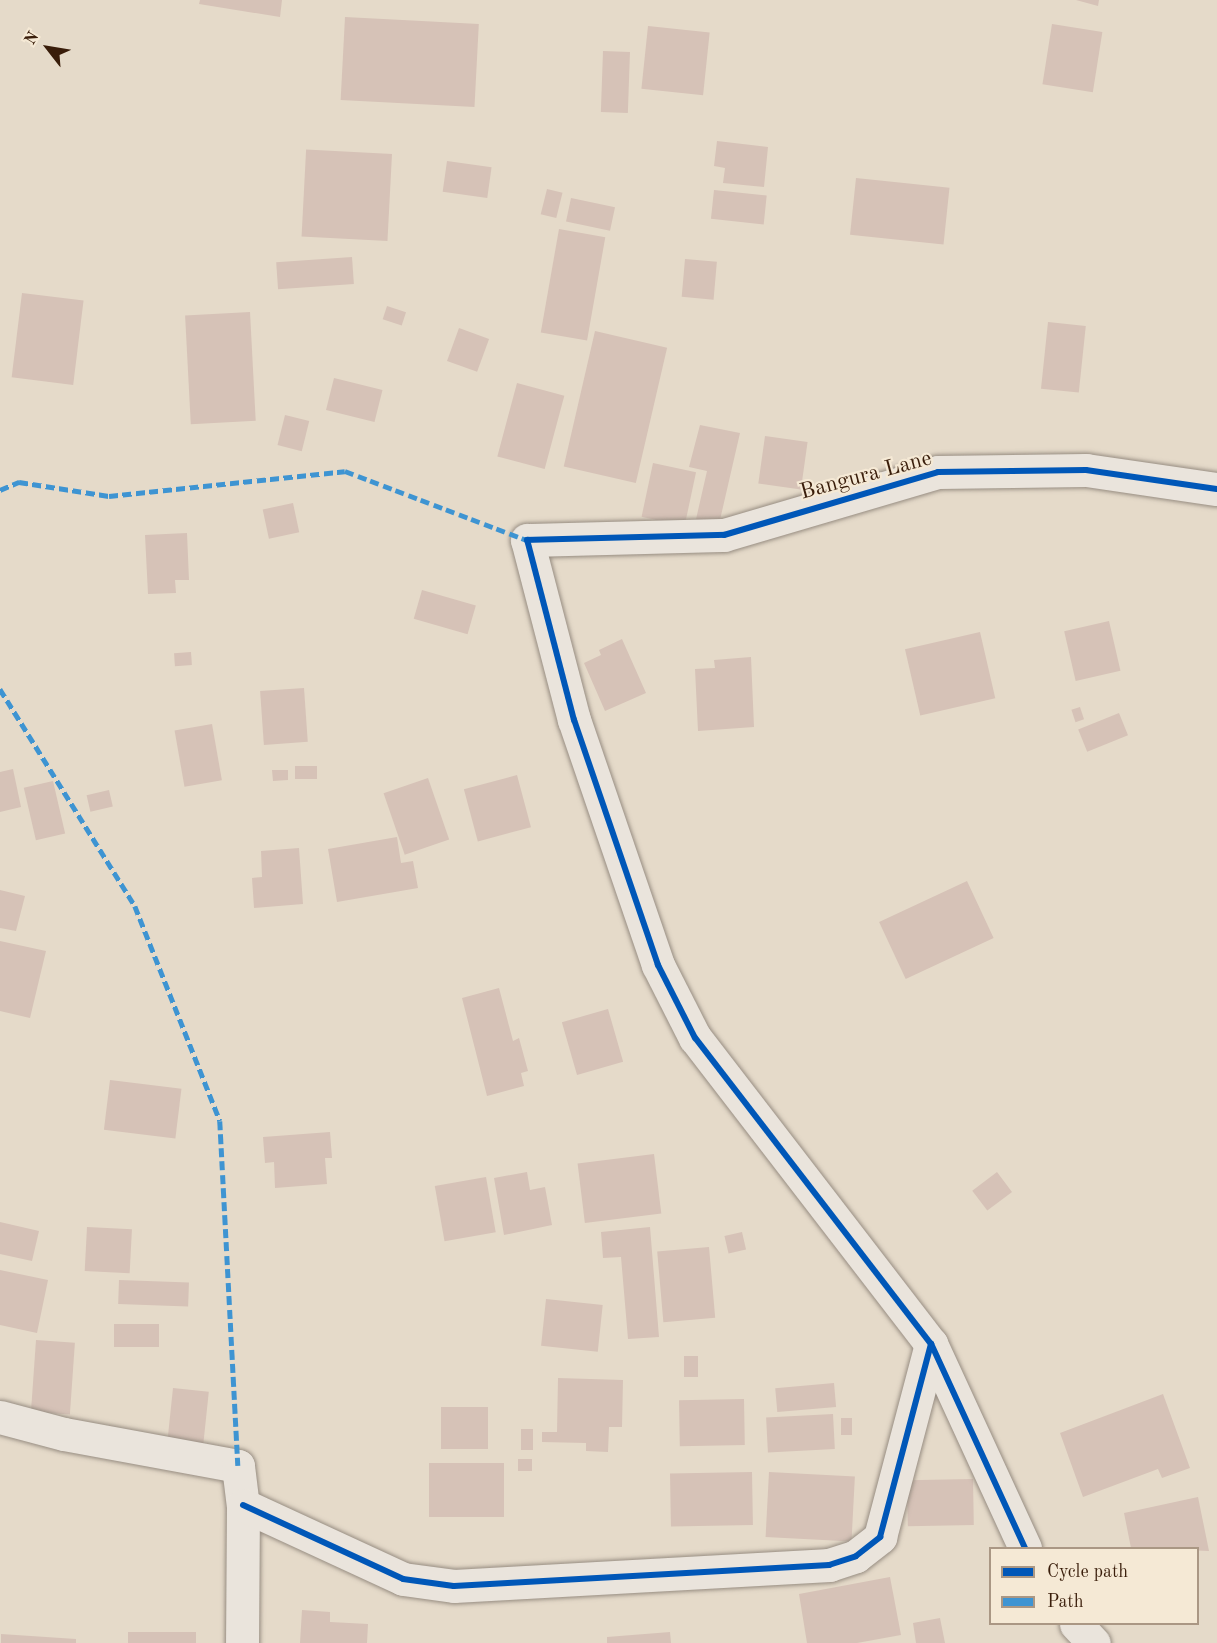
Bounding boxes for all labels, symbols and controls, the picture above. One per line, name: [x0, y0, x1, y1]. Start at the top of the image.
north arrow: [18, 18, 78, 78]
text: N: [23, 29, 43, 48]
street label: Bangura Lane: [797, 446, 935, 506]
legend: [989, 1547, 1199, 1625]
text: Cycle path: [1047, 1563, 1128, 1581]
text: Path: [1047, 1593, 1083, 1611]

